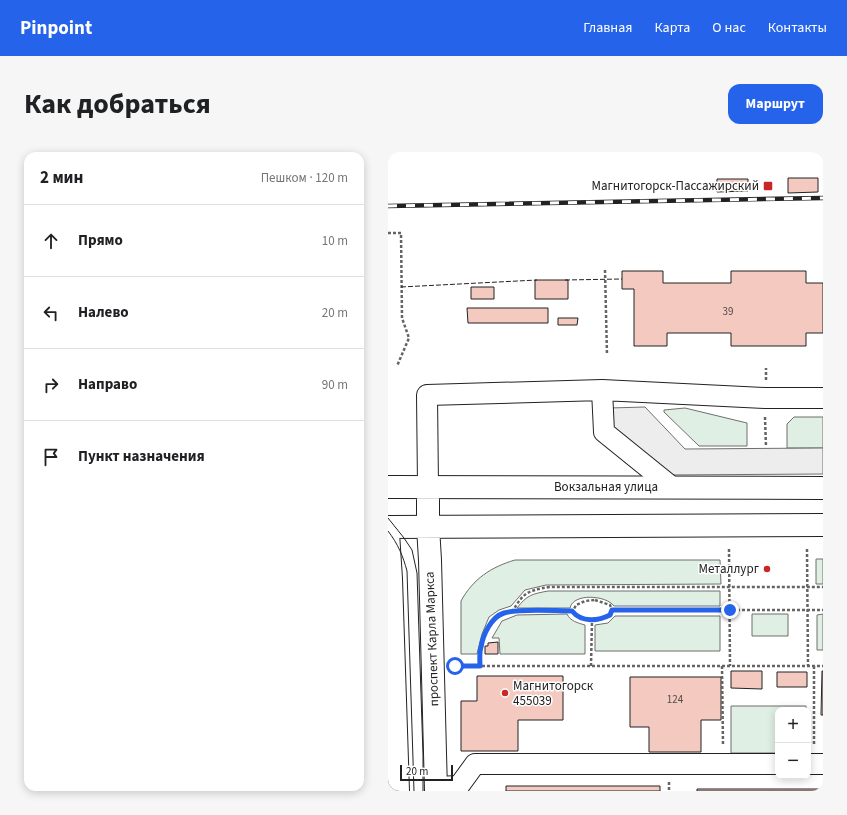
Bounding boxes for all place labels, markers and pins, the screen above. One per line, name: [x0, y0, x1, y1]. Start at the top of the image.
place label: Магнитогорск-Пассажирский: [592, 177, 759, 195]
marker: Магнитогорск-Пассажирский: [762, 180, 774, 192]
place label: Металлург: [699, 560, 759, 578]
marker: Металлург: [762, 564, 772, 574]
place label: Магнитогорск 455039: [513, 677, 594, 710]
marker: Магнитогорск 455039: [500, 688, 510, 698]

